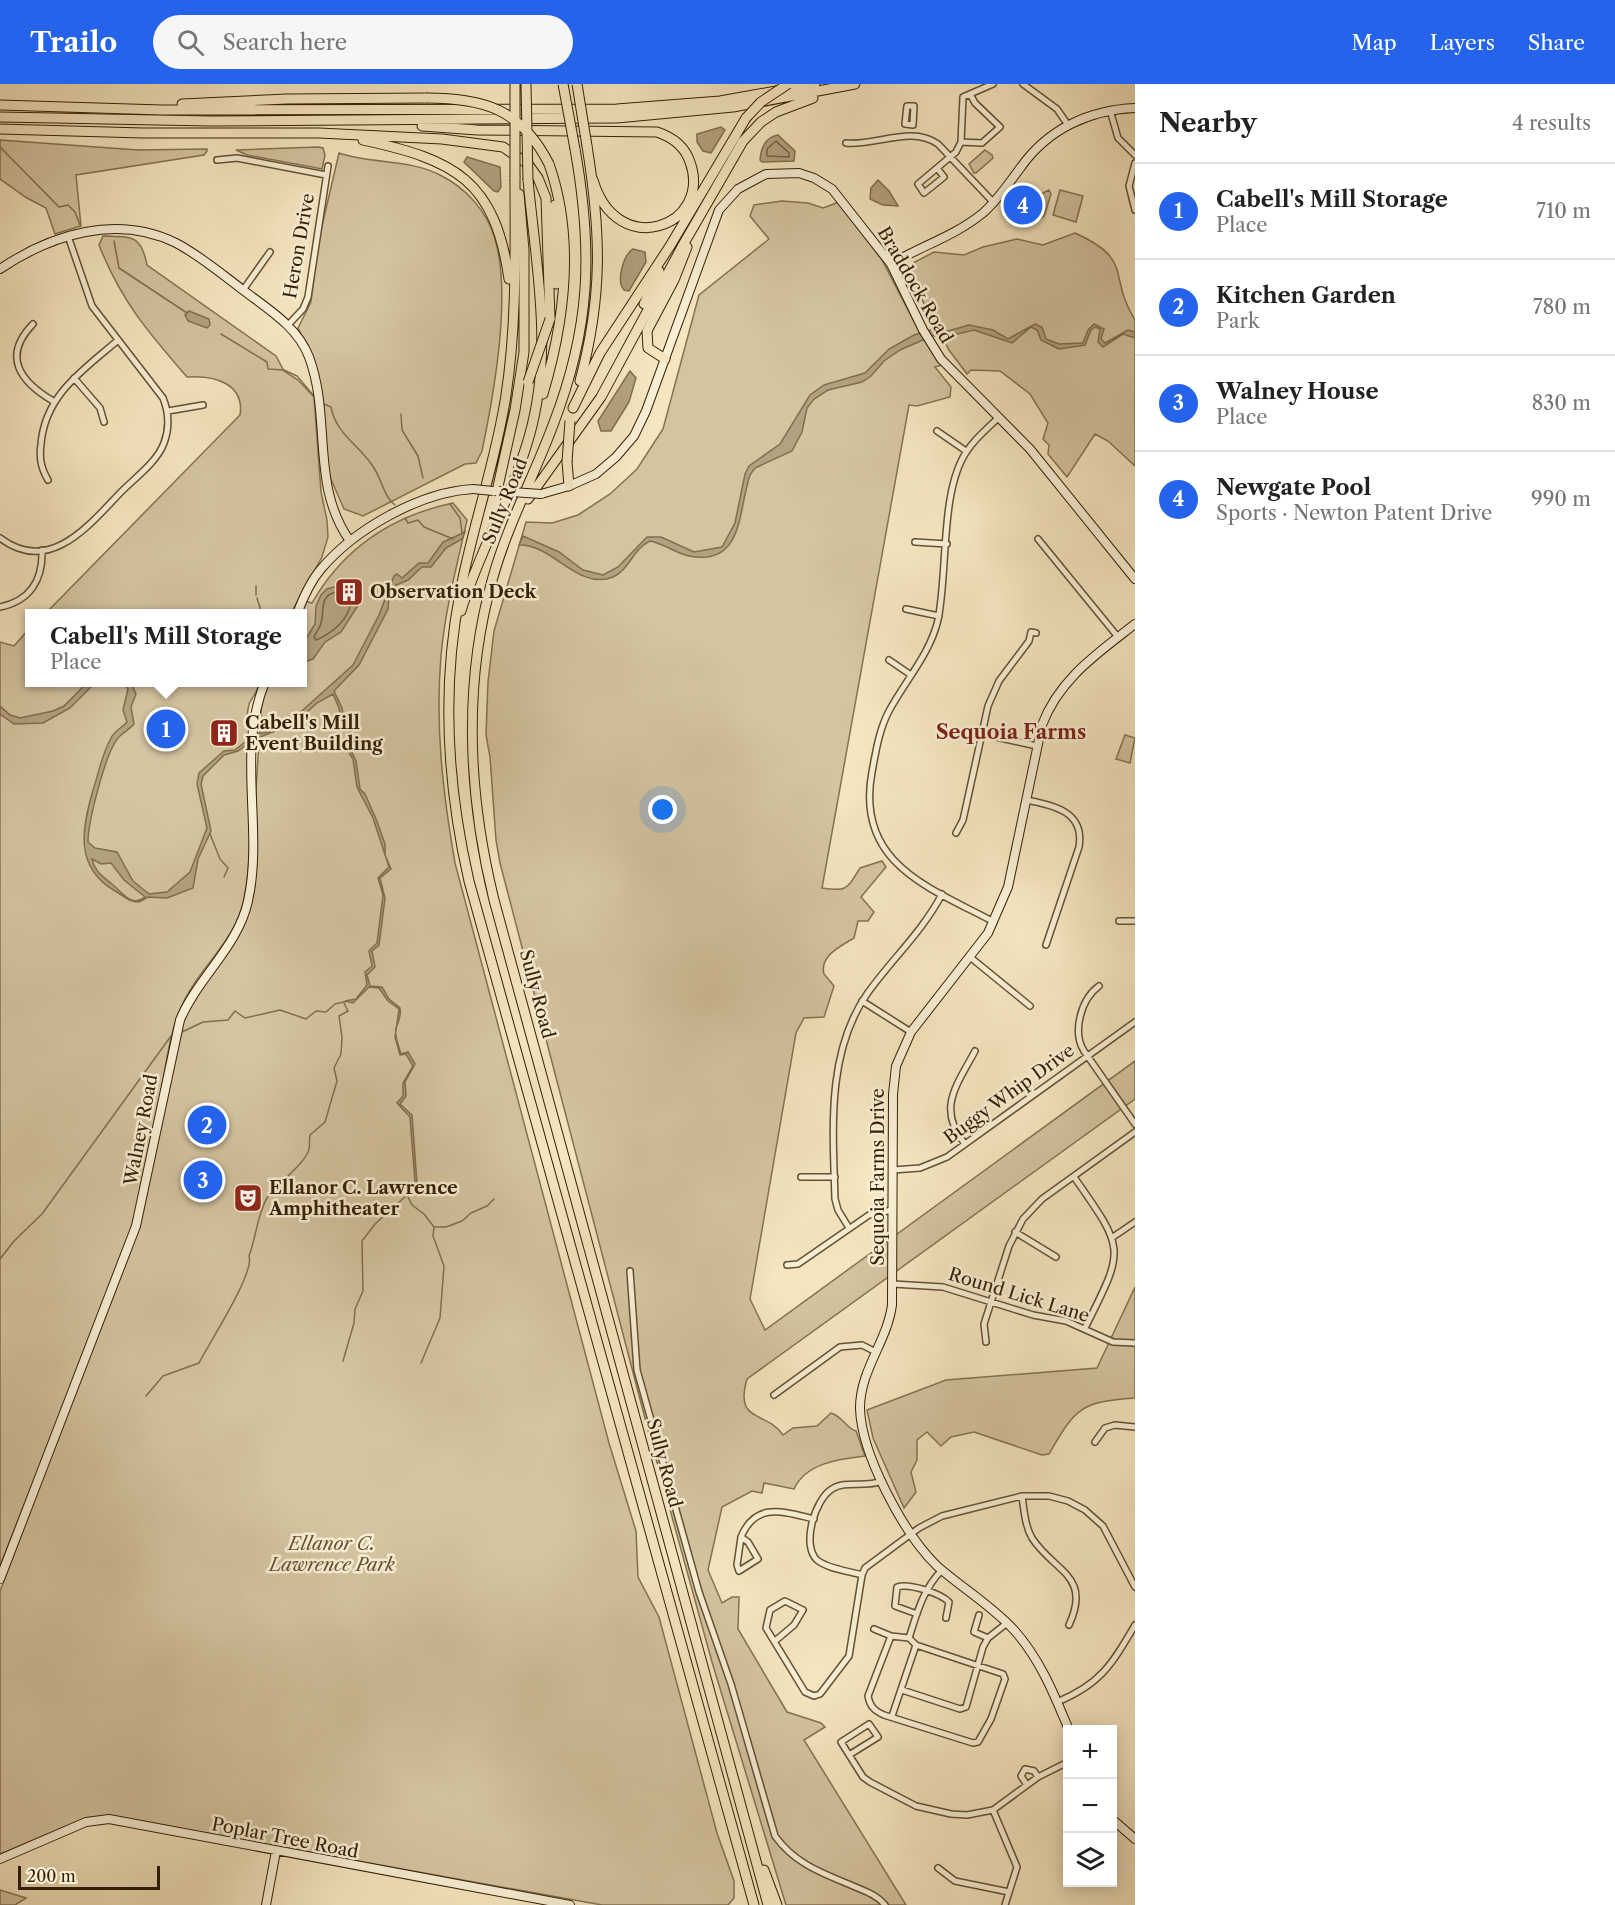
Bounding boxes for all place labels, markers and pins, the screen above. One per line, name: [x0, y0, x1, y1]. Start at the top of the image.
pin: 4: [1004, 182, 1042, 228]
building icon: Observation Deck: [333, 576, 365, 608]
place label: Observation Deck: [370, 581, 537, 603]
pin: 1: [146, 706, 186, 752]
place label: Cabell's Mill Event Building: [245, 712, 383, 755]
building icon: Cabell's Mill Event Building: [208, 717, 240, 749]
pin: 2: [188, 1102, 226, 1148]
pin: 3: [184, 1158, 222, 1202]
place label: Ellanor C. Lawrence Amphitheater: [268, 1177, 458, 1220]
theatre icon: Ellanor C. Lawrence Amphitheater: [232, 1182, 264, 1214]

